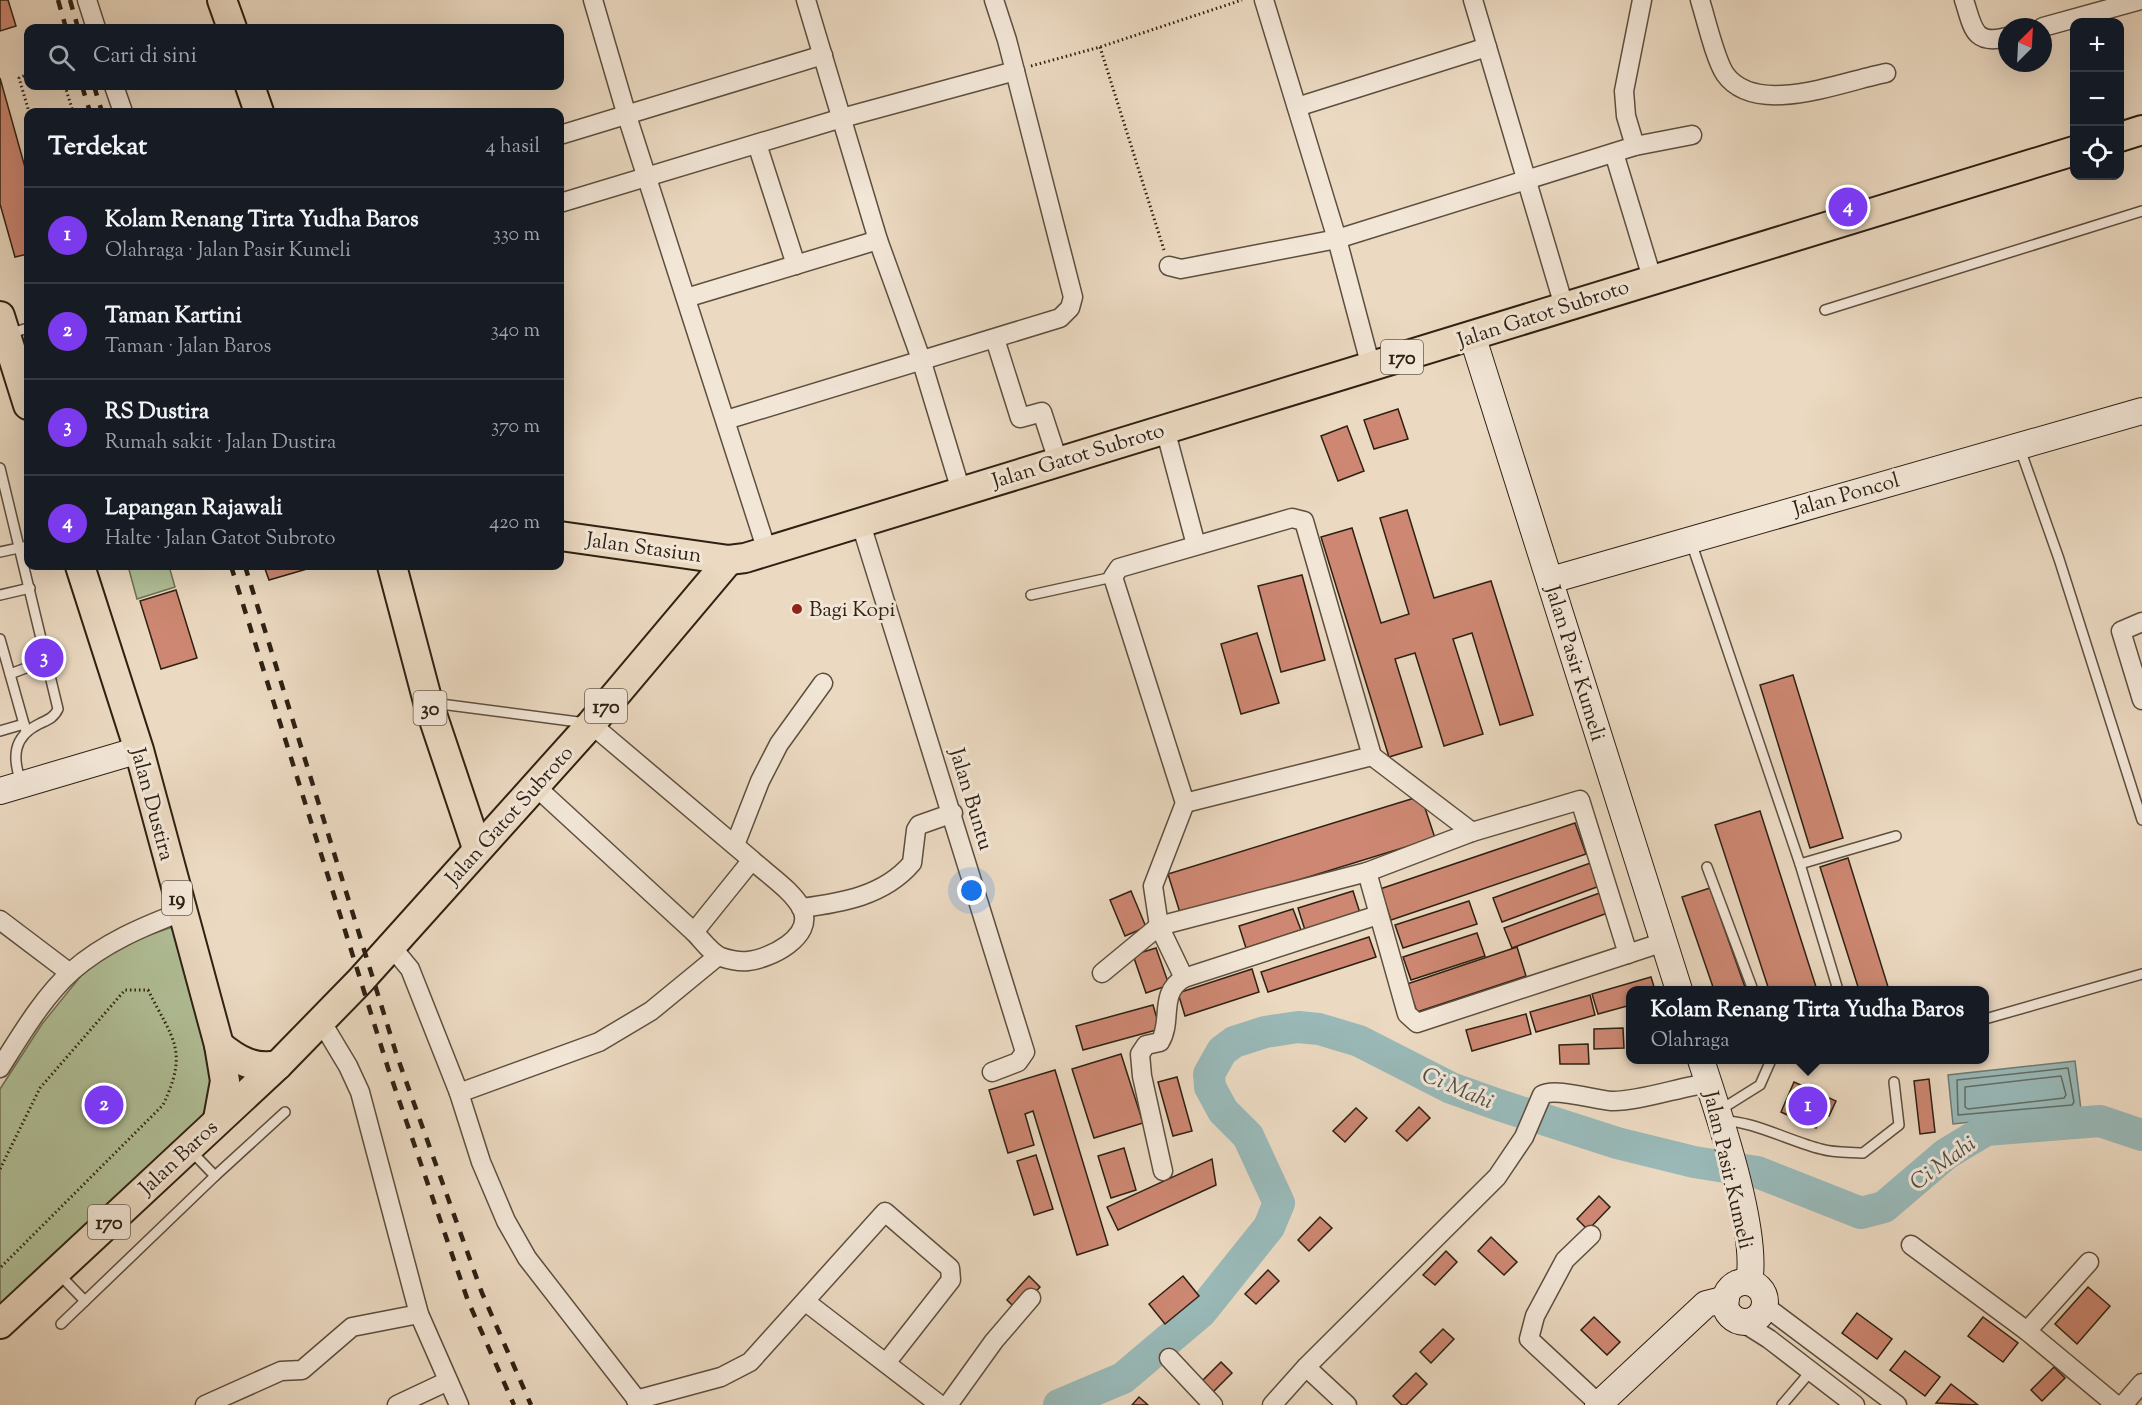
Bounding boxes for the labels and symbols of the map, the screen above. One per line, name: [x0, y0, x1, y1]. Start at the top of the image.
north arrow: [1998, 18, 2052, 72]
pin: 4: [1828, 184, 1868, 230]
street label: Jalan Gatot Subroto: [1453, 273, 1633, 357]
road number: 170: [1381, 340, 1423, 374]
street label: Jalan Gatot Subroto: [988, 416, 1169, 498]
street label: Jalan Poncol: [1789, 466, 1903, 526]
street label: Jalan Stasiun: [583, 526, 703, 572]
street label: Jalan Pasir Kumeli: [1536, 581, 1612, 745]
place label: Bagi Kopi: [809, 596, 896, 626]
marker: Bagi Kopi: [790, 602, 804, 616]
pin: 3: [24, 636, 63, 680]
road number: 170: [585, 689, 627, 723]
road number: 30: [414, 691, 446, 725]
street label: Jalan Gatot Subroto: [439, 740, 581, 894]
street label: Jalan Dustira: [121, 744, 181, 865]
street label: Jalan Buntu: [940, 744, 1000, 854]
your location: [957, 876, 986, 905]
road number: 19: [162, 881, 192, 915]
water label: Ci Mahi: [1416, 1060, 1497, 1119]
pin: 2: [84, 1082, 124, 1128]
pin: 1: [1788, 1084, 1828, 1128]
street label: Jalan Pasir Kumeli: [1694, 1088, 1760, 1252]
street label: Jalan Baros: [132, 1114, 226, 1204]
water label: Ci Mahi: [1904, 1130, 1983, 1199]
road number: 170: [88, 1205, 130, 1239]

